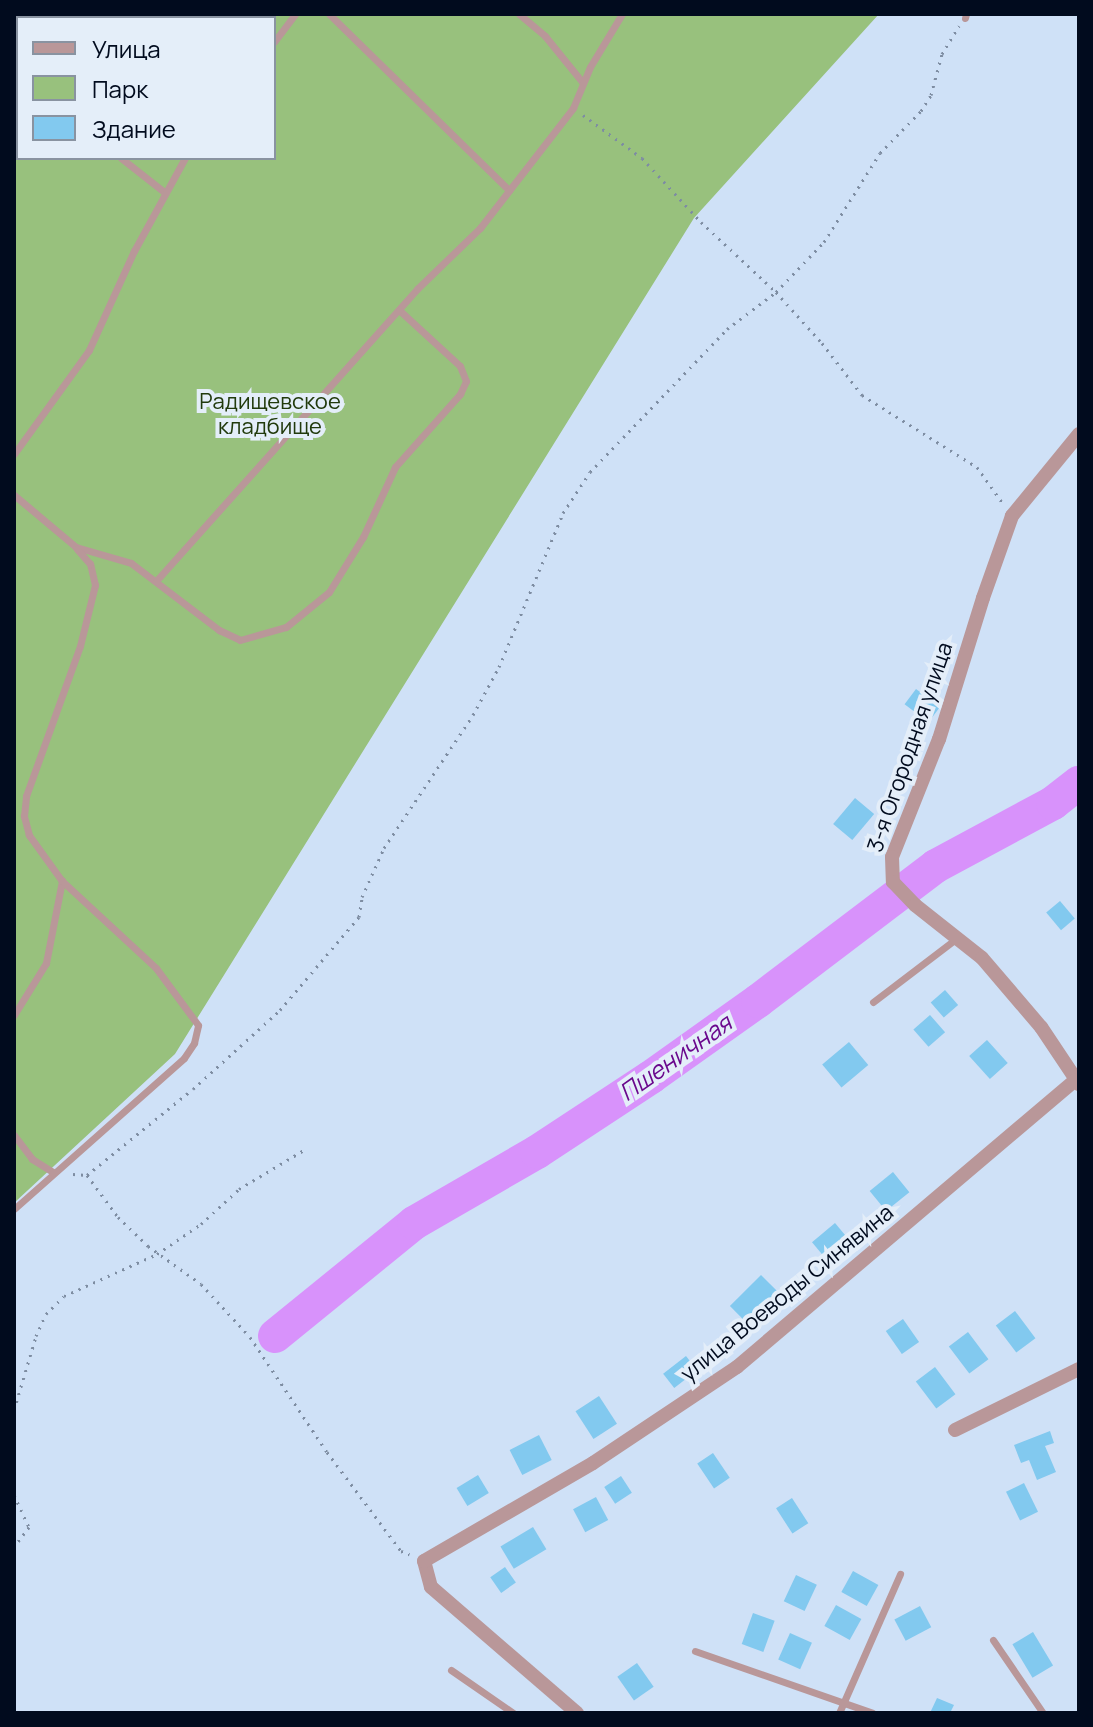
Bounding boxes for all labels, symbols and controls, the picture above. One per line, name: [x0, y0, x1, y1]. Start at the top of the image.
legend: [16, 16, 276, 160]
text: Улица: [92, 32, 161, 65]
text: Парк: [92, 72, 148, 105]
text: Здание: [92, 112, 176, 145]
park label: Радищевское кладбище: [199, 388, 341, 440]
street label: 3-я Огородная улица: [862, 639, 958, 855]
water label: Пшеничная: [613, 1008, 737, 1106]
street label: улица Воеводы Синявина: [675, 1199, 899, 1387]

